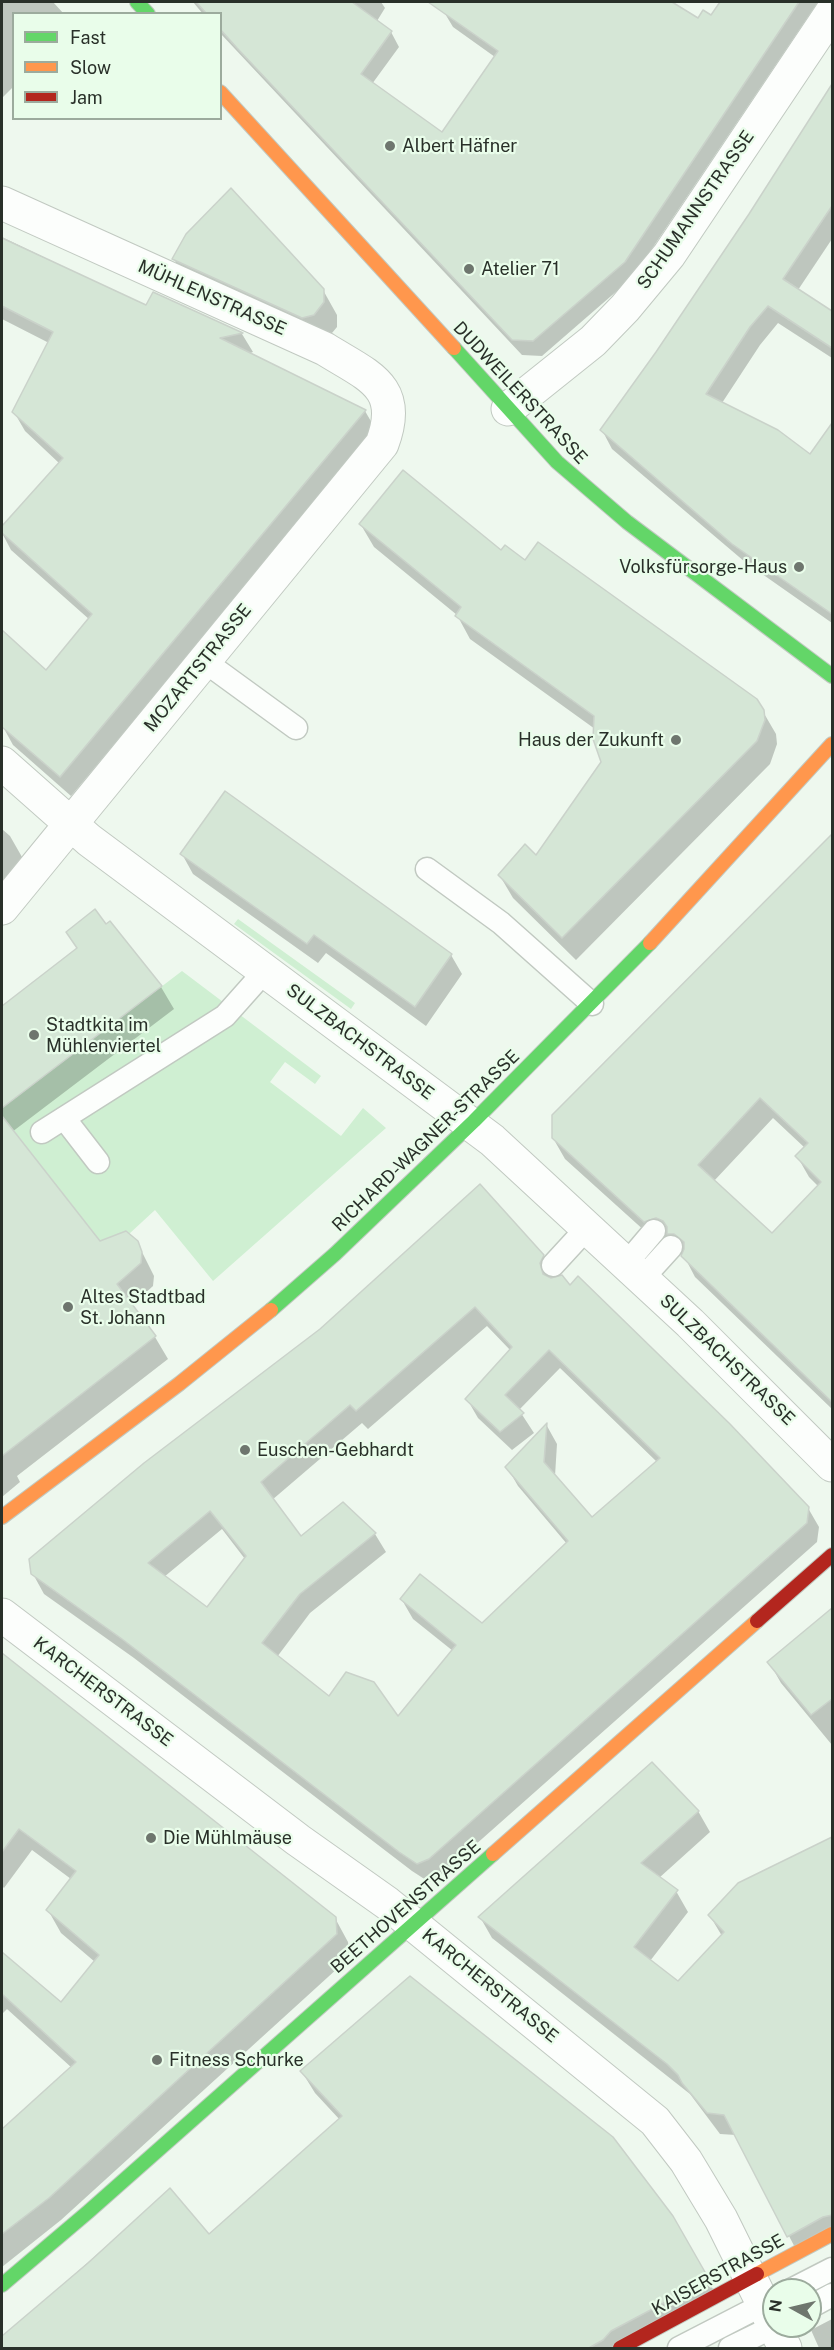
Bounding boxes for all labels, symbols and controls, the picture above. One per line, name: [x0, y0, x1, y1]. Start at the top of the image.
legend: [12, 12, 222, 120]
text: Fast: [70, 27, 106, 48]
text: Slow: [70, 57, 111, 78]
text: Jam: [70, 87, 103, 108]
street label: SCHUMANNSTRASSE: [633, 126, 759, 294]
place label: Albert Häfner: [402, 135, 517, 157]
marker: Albert Häfner: [383, 139, 397, 153]
street label: MÜHLENSTRASSE: [135, 256, 289, 340]
place label: Atelier 71: [481, 258, 560, 280]
marker: Atelier 71: [462, 262, 476, 276]
street label: DUDWEILERSTRASSE: [448, 317, 592, 469]
place label: Volksfürsorge-Haus: [619, 556, 787, 578]
marker: Volksfürsorge-Haus: [792, 560, 806, 574]
street label: MOZARTSTRASSE: [140, 600, 256, 736]
place label: Haus der Zukunft: [518, 729, 664, 751]
marker: Haus der Zukunft: [669, 733, 683, 747]
street label: SULZBACHSTRASSE: [282, 979, 438, 1105]
place label: Stadtkita im Mühlenviertel: [46, 1014, 161, 1056]
marker: Stadtkita im Mühlenviertel: [27, 1028, 41, 1042]
street label: RICHARD-WAGNER-STRASSE: [328, 1046, 524, 1236]
place label: Altes Stadtbad St. Johann: [80, 1286, 206, 1328]
street label: SULZBACHSTRASSE: [655, 1290, 799, 1430]
marker: Altes Stadtbad St. Johann: [61, 1300, 75, 1314]
place label: Euschen-Gebhardt: [257, 1439, 414, 1461]
marker: Euschen-Gebhardt: [238, 1443, 252, 1457]
street label: KARCHERSTRASSE: [29, 1632, 177, 1752]
place label: Die Mühlmäuse: [163, 1827, 292, 1849]
marker: Die Mühlmäuse: [144, 1831, 158, 1845]
street label: BEETHOVENSTRASSE: [327, 1836, 485, 1978]
street label: KARCHERSTRASSE: [417, 1924, 563, 2048]
place label: Fitness Schurke: [169, 2049, 304, 2071]
marker: Fitness Schurke: [150, 2053, 164, 2067]
street label: KAISERSTRASSE: [648, 2230, 788, 2320]
north arrow: [762, 2278, 822, 2338]
text: N: [765, 2298, 786, 2313]

